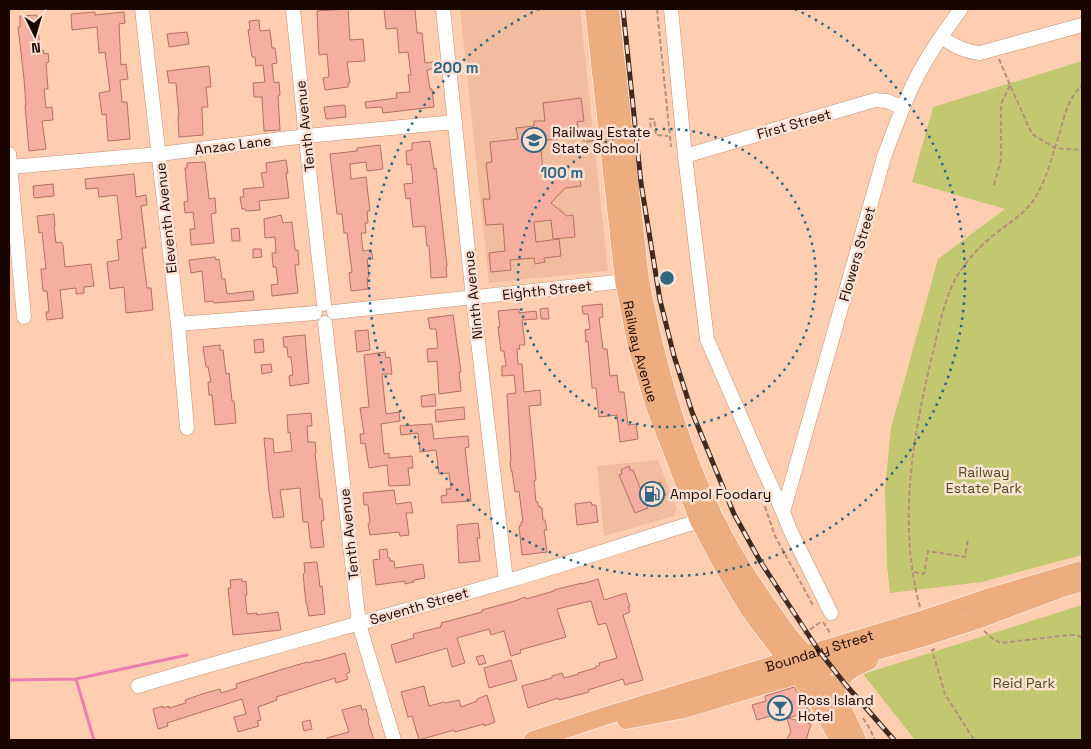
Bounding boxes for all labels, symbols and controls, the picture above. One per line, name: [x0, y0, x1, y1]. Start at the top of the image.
north arrow: [10, 10, 60, 60]
text: N: [31, 39, 42, 57]
text: 200 m: [434, 58, 478, 77]
street label: Tenth Avenue: [291, 80, 319, 172]
street label: First Street: [755, 105, 833, 143]
place label: Railway Estate State School: [552, 123, 650, 157]
school or university icon: Railway Estate State School: [521, 127, 547, 153]
street label: Anzac Lane: [194, 131, 272, 159]
street label: Eleventh Avenue: [151, 162, 181, 274]
text: 100 m: [541, 163, 583, 182]
street label: Flowers Street: [835, 205, 879, 303]
street label: Ninth Avenue: [459, 250, 487, 340]
centre of rings: [658, 269, 676, 287]
street label: Eighth Street: [501, 276, 593, 304]
street label: Railway Avenue: [619, 299, 662, 404]
park label: Railway Estate Park: [946, 463, 1023, 497]
fuel station icon: Ampol Foodary: [639, 481, 665, 507]
place label: Ampol Foodary: [670, 485, 771, 503]
street label: Tenth Avenue: [335, 488, 363, 580]
street label: Seventh Street: [368, 583, 470, 629]
street label: Boundary Street: [763, 626, 876, 676]
park label: Reid Park: [993, 674, 1056, 692]
place label: Ross Island Hotel: [798, 691, 874, 725]
bar icon: Ross Island Hotel: [767, 695, 793, 721]

